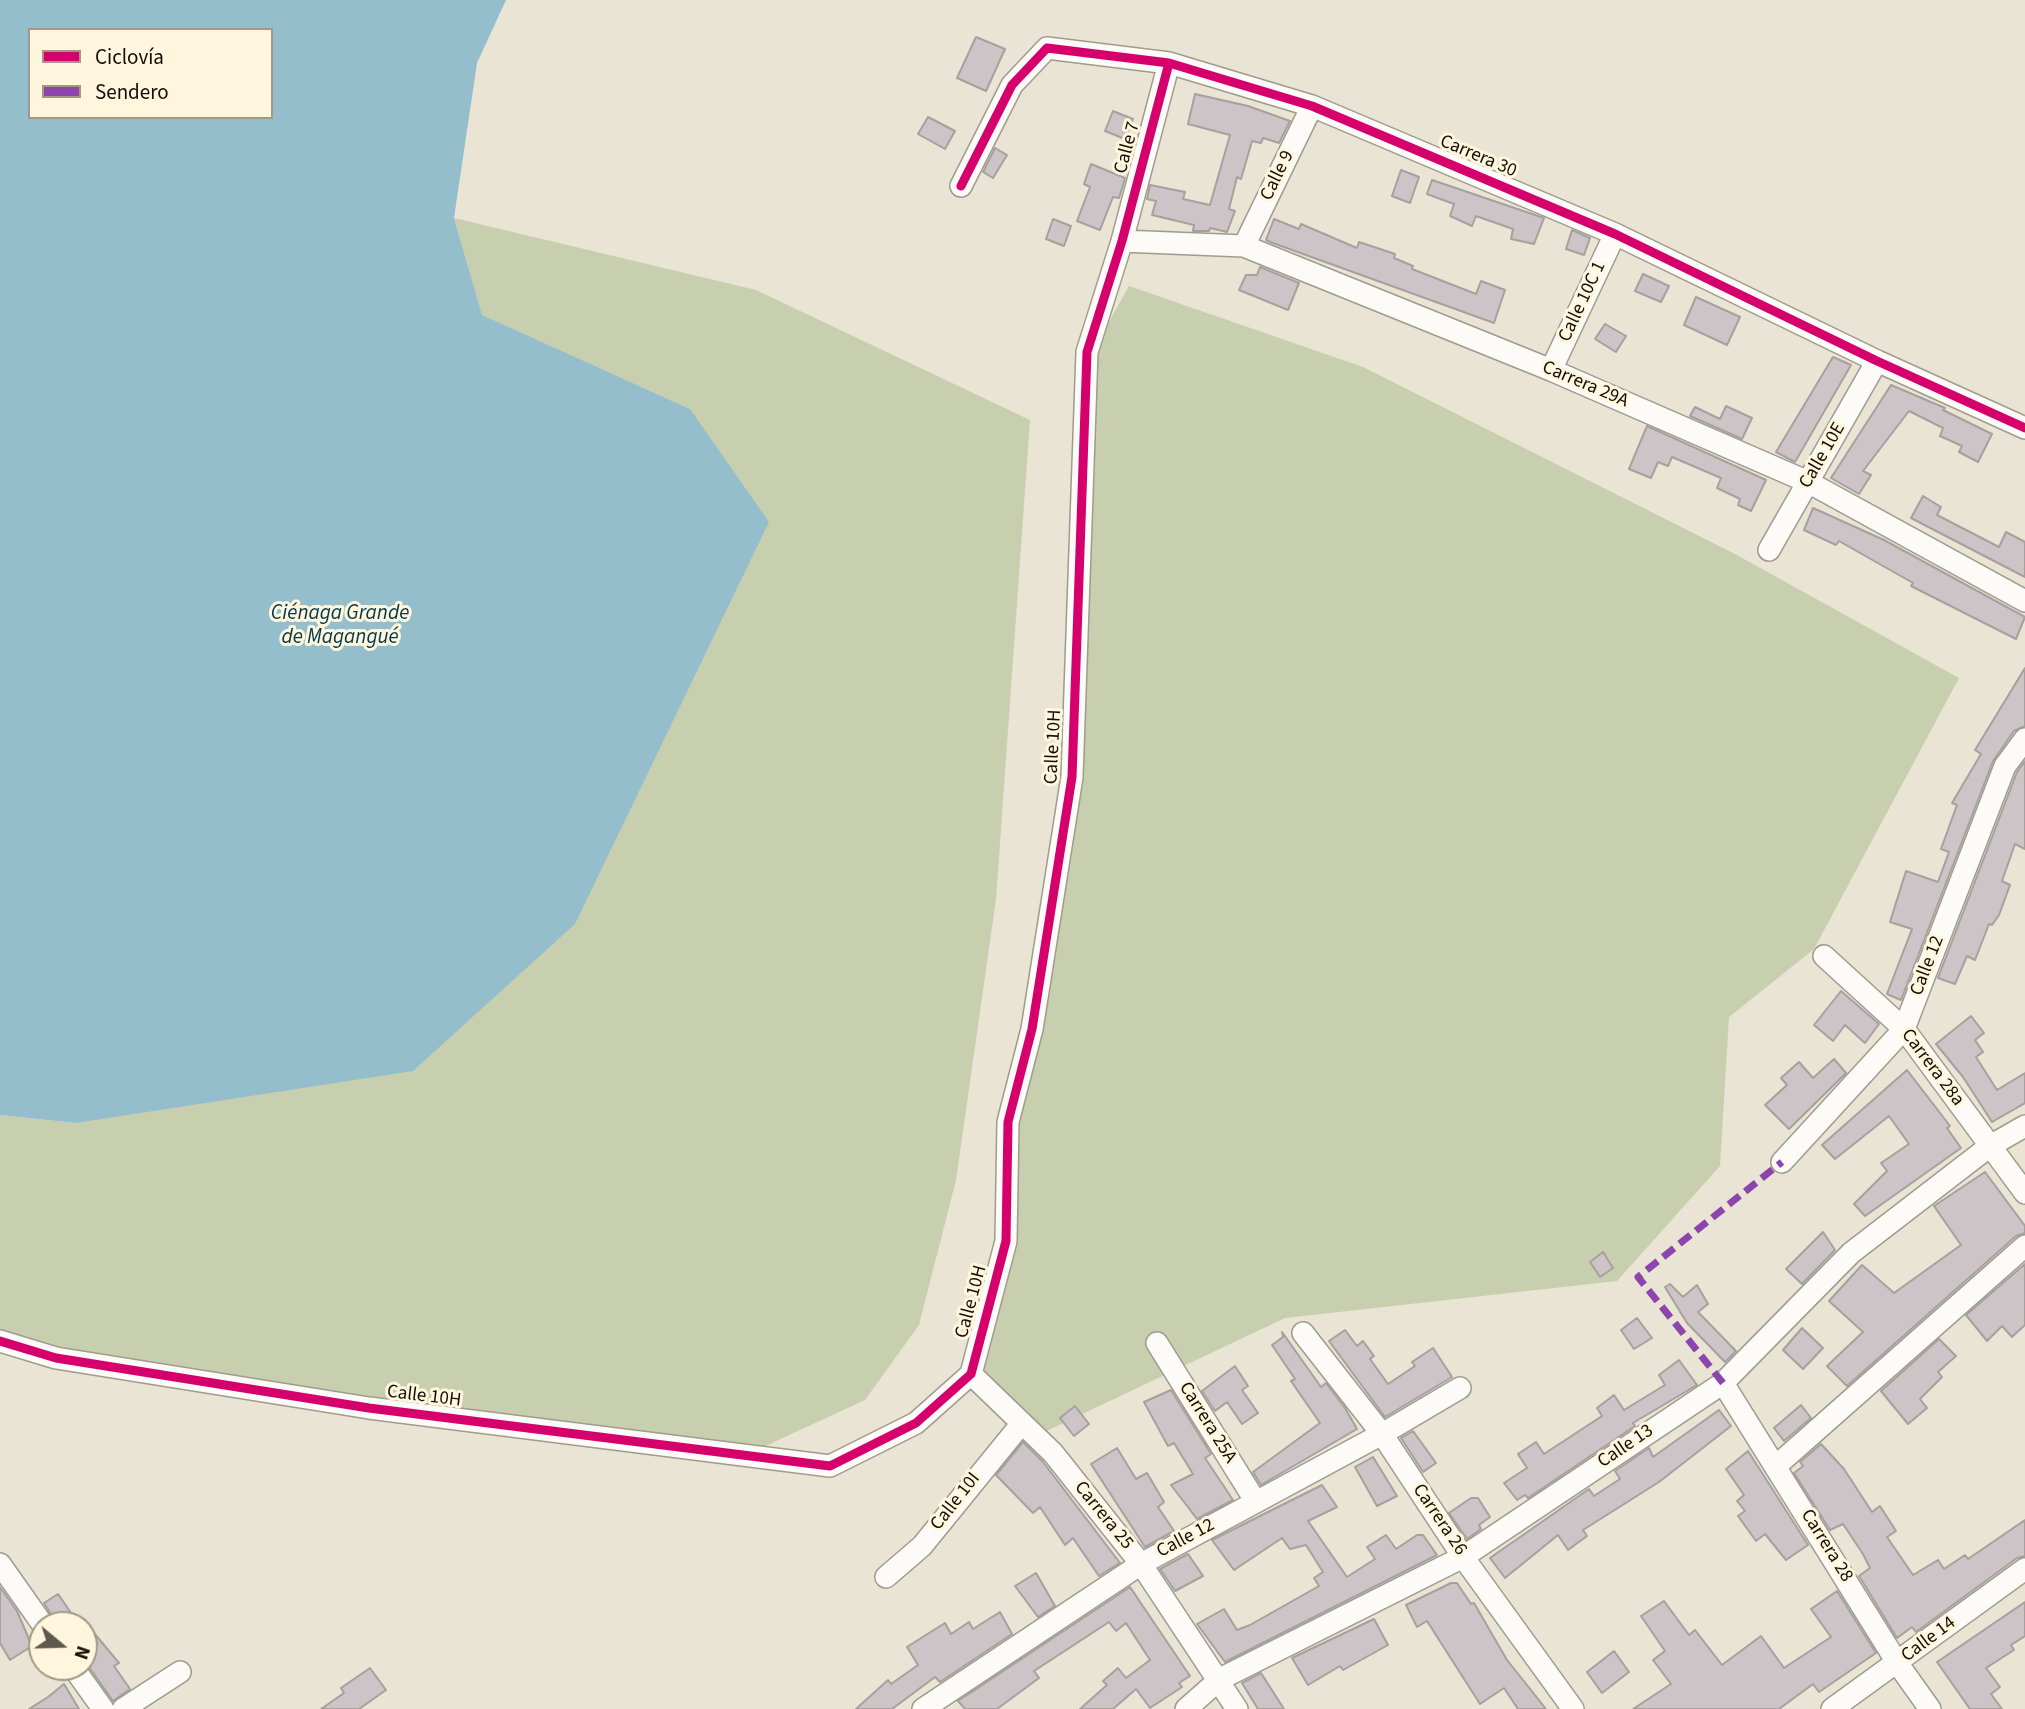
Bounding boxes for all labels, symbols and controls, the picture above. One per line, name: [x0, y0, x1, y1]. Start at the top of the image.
legend: [28, 28, 273, 119]
text: Ciclovía: [95, 42, 164, 72]
text: Sendero: [95, 77, 169, 107]
street label: Calle 7: [1110, 120, 1146, 176]
street label: Carrera 30: [1436, 131, 1520, 183]
street label: Calle 9: [1256, 147, 1300, 205]
street label: Calle 10C 1: [1554, 258, 1612, 346]
street label: Carrera 29A: [1538, 357, 1632, 413]
street label: Calle 10E: [1795, 419, 1851, 493]
water label: Ciénaga Grande de Magangué: [271, 601, 409, 651]
street label: Calle 10H: [1041, 709, 1067, 785]
street label: Calle 12: [1906, 933, 1950, 999]
street label: Carrera 28a: [1896, 1025, 1968, 1111]
street label: Calle 10H: [951, 1263, 993, 1341]
street label: Carrera 25A: [1173, 1378, 1241, 1468]
street label: Calle 10H: [386, 1381, 462, 1413]
street label: Calle 13: [1594, 1420, 1658, 1474]
street label: Calle 10I: [926, 1468, 986, 1536]
street label: Carrera 25: [1069, 1477, 1137, 1555]
street label: Carrera 26: [1407, 1480, 1471, 1560]
street label: Carrera 28: [1795, 1506, 1857, 1586]
street label: Calle 12: [1153, 1514, 1219, 1564]
north arrow: [28, 1611, 98, 1681]
street label: Calle 14: [1897, 1612, 1961, 1668]
text: N: [67, 1642, 96, 1663]

